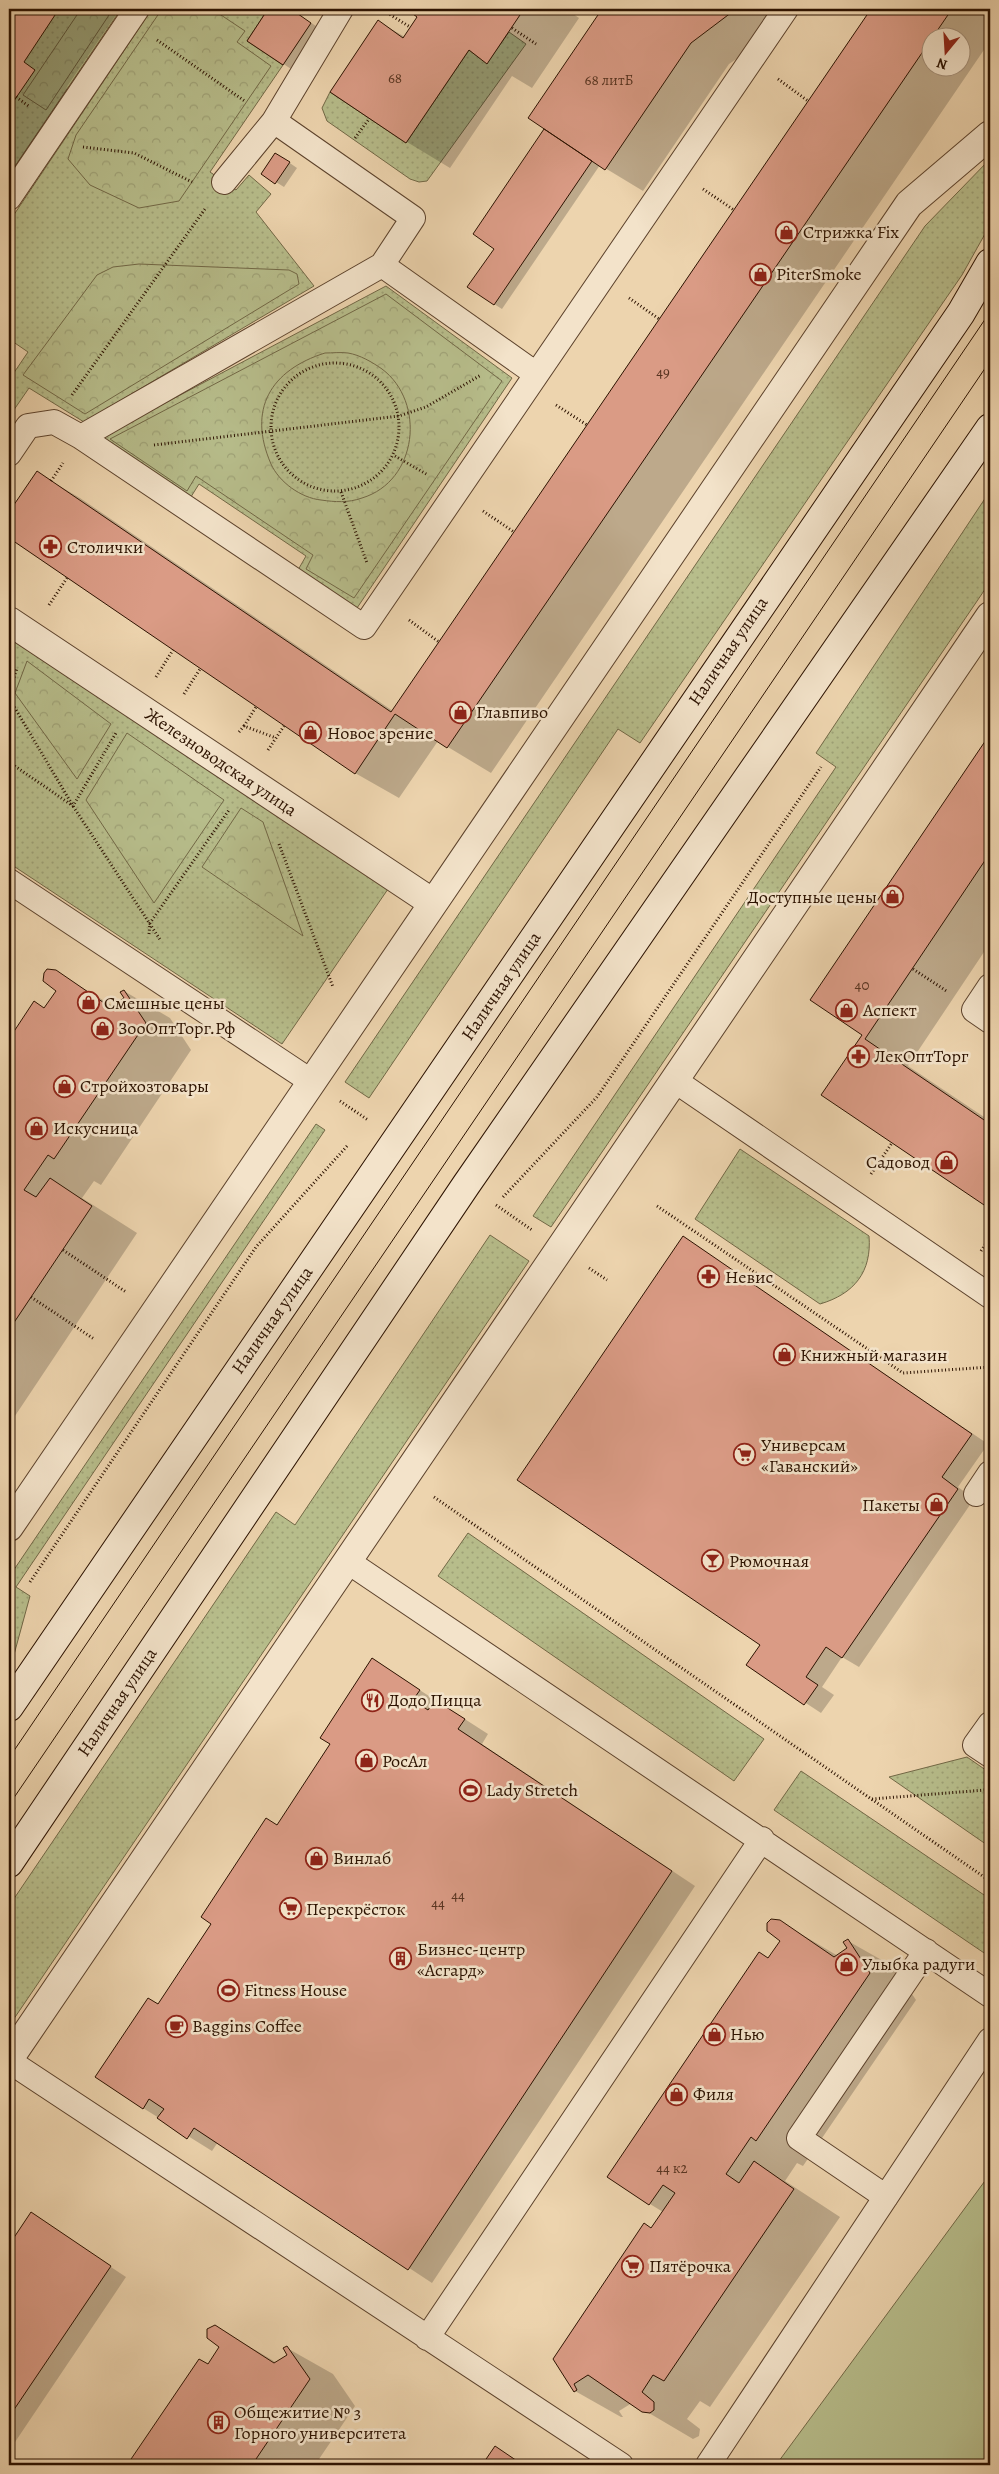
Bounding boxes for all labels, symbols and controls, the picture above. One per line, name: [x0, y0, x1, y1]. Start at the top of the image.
north arrow: [922, 28, 972, 78]
text: N: [934, 53, 950, 74]
house number: 68: [388, 68, 402, 88]
house number: 68 литБ: [584, 70, 634, 90]
shop icon: Стрижка Fix: [775, 220, 799, 244]
place label: Стрижка Fix: [803, 220, 900, 244]
shop icon: PiterSmoke: [748, 262, 772, 286]
place label: PiterSmoke: [776, 262, 862, 286]
house number: 49: [656, 362, 670, 382]
pharmacy icon: Столички: [39, 535, 63, 559]
place label: Столички: [67, 535, 143, 559]
street label: Наличная улица: [683, 591, 774, 710]
shop icon: Главпиво: [448, 700, 472, 724]
place label: Главпиво: [476, 700, 548, 724]
street label: Железноводская улица: [140, 702, 302, 822]
shop icon: Новое зрение: [299, 721, 323, 745]
place label: Новое зрение: [327, 721, 433, 745]
place label: Доступные цены: [747, 885, 877, 909]
shop icon: Доступные цены: [881, 885, 905, 909]
street label: Наличная улица: [456, 926, 547, 1045]
house number: 40: [855, 975, 869, 995]
shop icon: Смешные цены: [76, 991, 100, 1015]
place label: Смешные цены: [104, 991, 225, 1015]
shop icon: Аспект: [835, 998, 859, 1022]
place label: Аспект: [862, 998, 917, 1022]
shop icon: ЗооОптТорг.Рф: [90, 1016, 114, 1040]
place label: ЗооОптТорг.Рф: [118, 1016, 235, 1040]
pharmacy icon: ЛекОптТорг: [846, 1044, 870, 1068]
place label: ЛекОптТорг: [874, 1044, 969, 1068]
shop icon: Стройхозтовары: [52, 1074, 76, 1098]
place label: Стройхозтовары: [80, 1074, 209, 1098]
shop icon: Искусница: [25, 1116, 49, 1140]
place label: Искусница: [53, 1116, 139, 1140]
place label: Садовод: [866, 1150, 930, 1174]
shop icon: Садовод: [934, 1150, 958, 1174]
street label: Наличная улица: [226, 1261, 319, 1379]
pharmacy icon: Невис: [697, 1265, 721, 1289]
place label: Невис: [725, 1265, 774, 1289]
shop icon: Книжный магазин: [772, 1343, 796, 1367]
place label: Книжный магазин: [800, 1343, 948, 1367]
place label: Универсам «Гаванский»: [761, 1433, 858, 1478]
supermarket icon: Универсам «Гаванский»: [733, 1443, 757, 1467]
place label: Пакеты: [862, 1493, 920, 1517]
shop icon: Пакеты: [924, 1493, 948, 1517]
bar icon: Рюмочная: [701, 1549, 725, 1573]
place label: Рюмочная: [729, 1549, 809, 1573]
street label: Наличная улица: [72, 1642, 163, 1761]
restaurant icon: Додо Пицца: [360, 1688, 384, 1712]
place label: Додо Пицца: [388, 1688, 482, 1712]
shop icon: РосАл: [354, 1749, 378, 1773]
place label: РосАл: [382, 1749, 428, 1773]
sports icon: Lady Stretch: [458, 1778, 482, 1802]
place label: Lady Stretch: [486, 1778, 579, 1802]
shop icon: Винлаб: [305, 1846, 329, 1870]
place label: Винлаб: [333, 1846, 391, 1870]
house number: 44: [451, 1885, 465, 1905]
house number: 44: [431, 1893, 445, 1913]
supermarket icon: Перекрёсток: [278, 1897, 302, 1921]
place label: Перекрёсток: [306, 1897, 406, 1921]
place label: Бизнес-центр «Асгард»: [417, 1937, 525, 1982]
building icon: Бизнес-центр «Асгард»: [389, 1947, 413, 1971]
shop icon: Улыбка радуги: [834, 1952, 858, 1976]
place label: Улыбка радуги: [862, 1952, 975, 1976]
sports icon: Fitness House: [216, 1978, 240, 2002]
place label: Fitness House: [244, 1978, 347, 2002]
cafe icon: Baggins Coffee: [164, 2014, 188, 2038]
place label: Baggins Coffee: [192, 2014, 302, 2038]
shop icon: Нью: [702, 2022, 726, 2046]
place label: Нью: [730, 2022, 764, 2046]
shop icon: Филя: [665, 2082, 689, 2106]
place label: Филя: [693, 2082, 734, 2106]
house number: 44 к2: [656, 2158, 688, 2178]
supermarket icon: Пятёрочка: [621, 2254, 645, 2278]
place label: Пятёрочка: [649, 2254, 732, 2278]
place label: Общежитие № 3 Горного университета: [234, 2400, 407, 2445]
building icon: Общежитие № 3 Горного университета: [206, 2410, 230, 2434]

